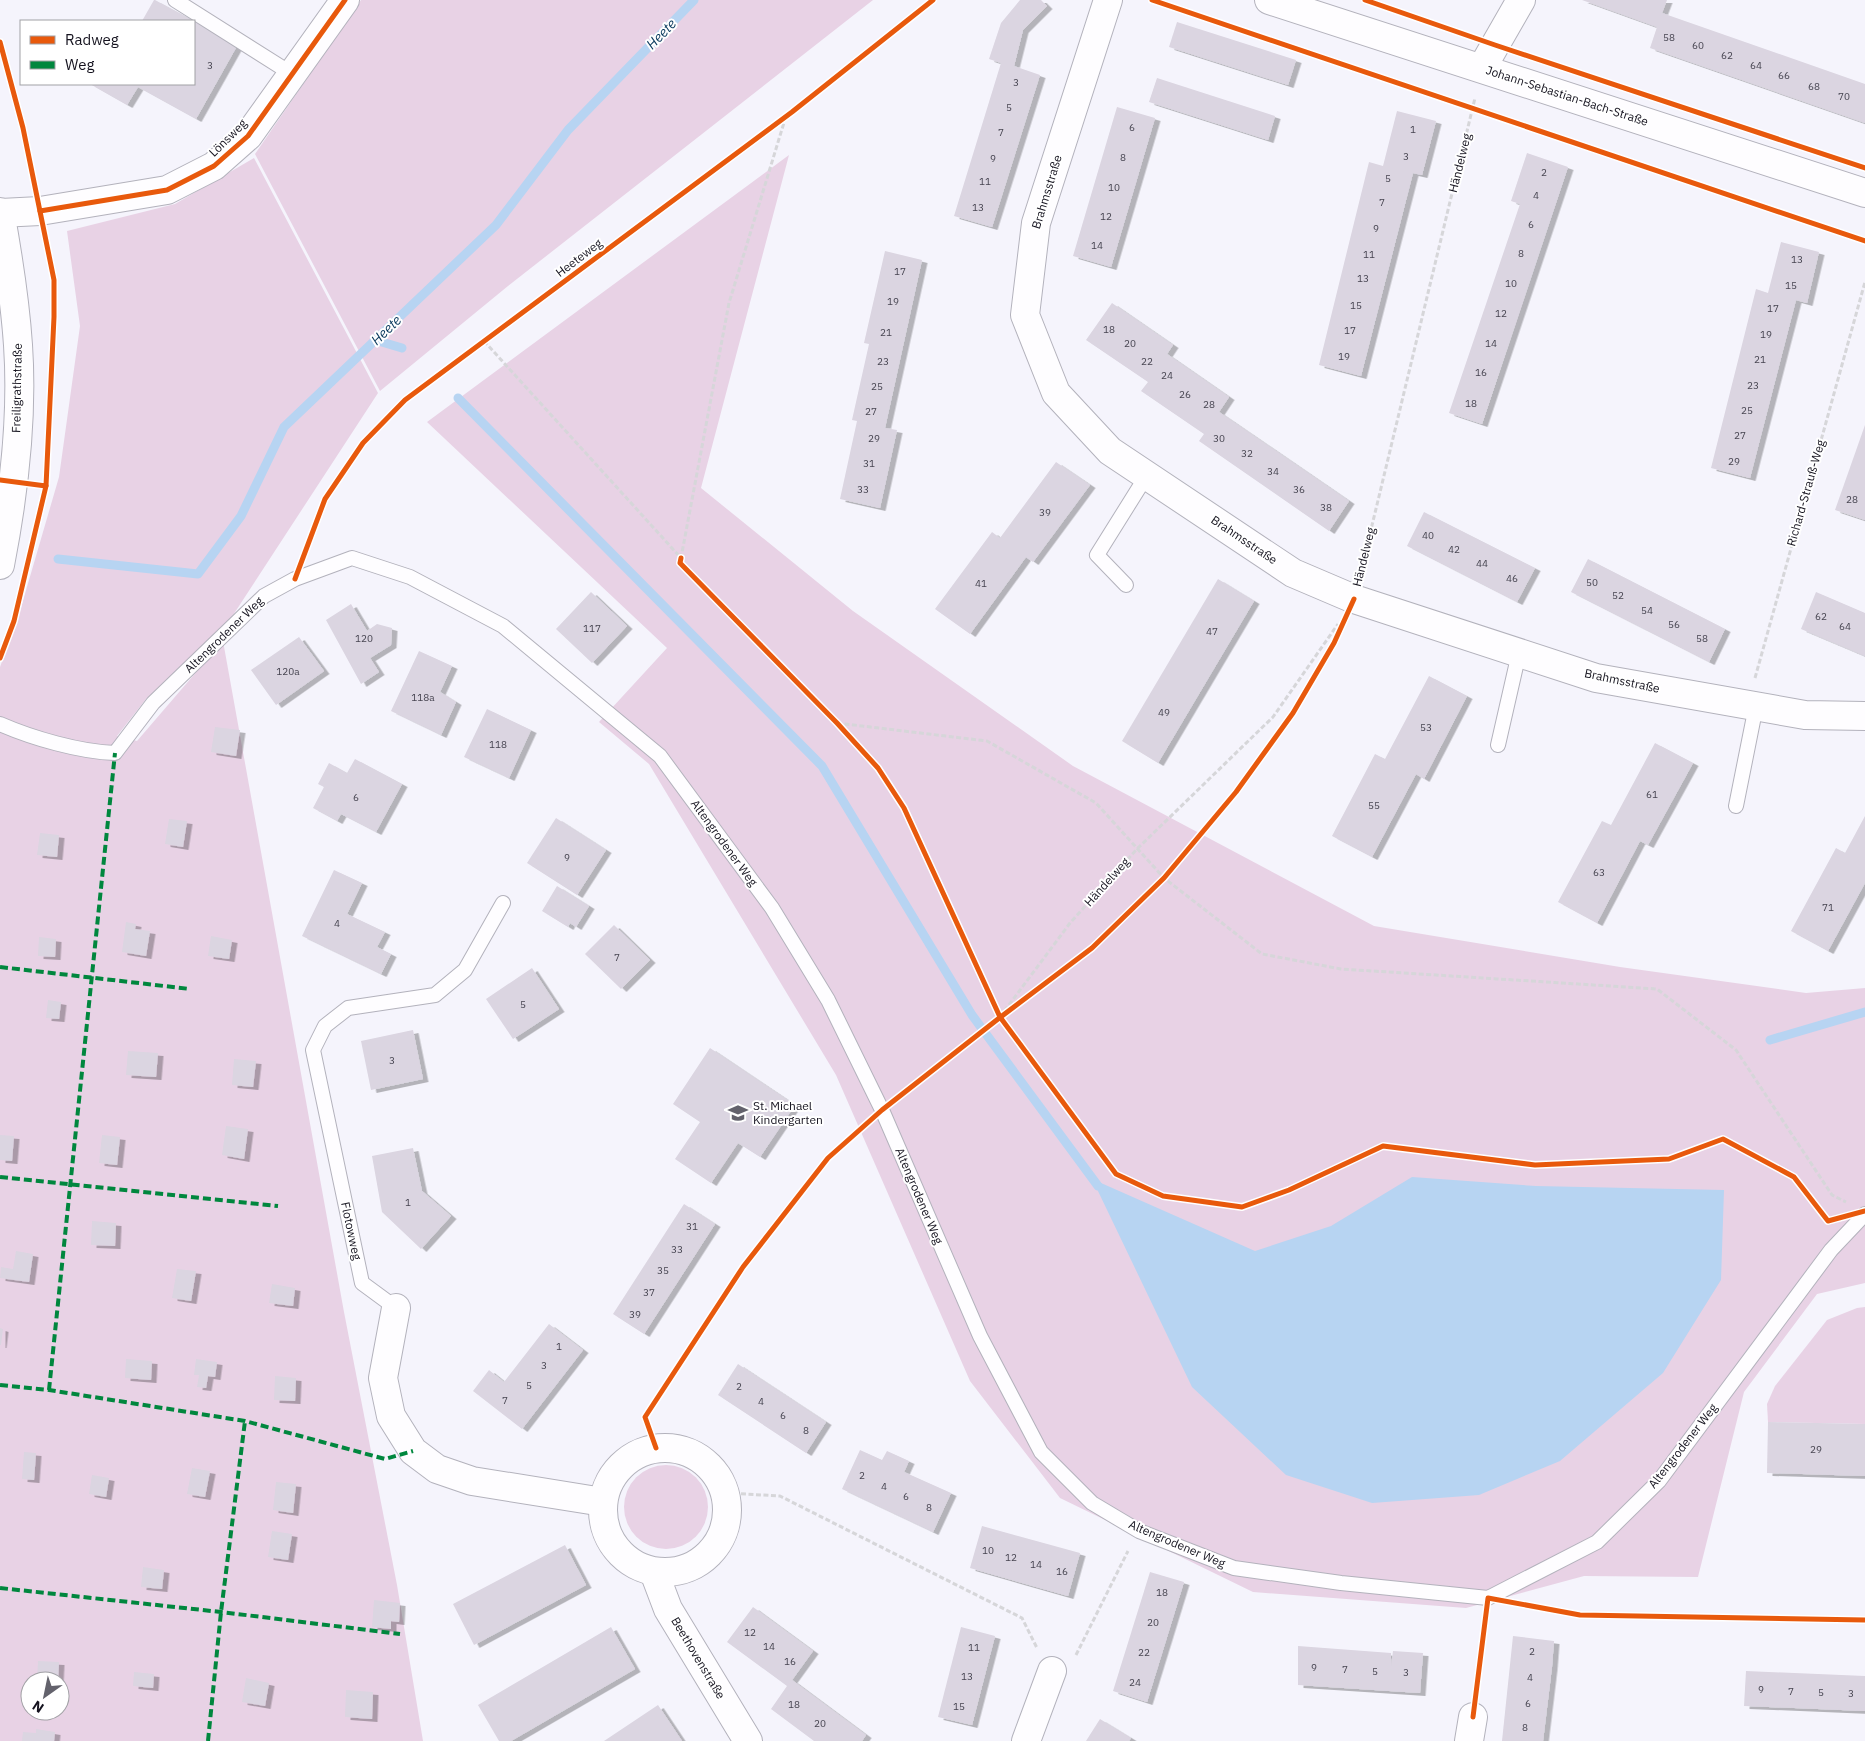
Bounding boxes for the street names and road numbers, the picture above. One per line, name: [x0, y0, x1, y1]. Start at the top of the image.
street label: Johann-Sebastian-Bach-Straße: [1484, 62, 1651, 129]
street label: Lönsweg: [206, 115, 250, 160]
street label: Händelweg: [1445, 131, 1474, 194]
street label: Brahmsstraße: [1028, 153, 1065, 231]
street label: Heeteweg: [552, 235, 605, 280]
street label: Freiligrathstraße: [8, 343, 25, 433]
street label: Richard-Strauß-Weg: [1783, 437, 1828, 548]
street label: Brahmsstraße: [1208, 512, 1281, 567]
street label: Händelweg: [1349, 525, 1378, 588]
street label: Altengrodener Weg: [181, 593, 267, 676]
street label: Brahmsstraße: [1583, 665, 1662, 696]
street label: Altengrodener Weg: [688, 796, 761, 890]
street label: Händelweg: [1081, 854, 1133, 909]
street label: Altengrodener Weg: [892, 1145, 947, 1247]
street label: Flotowweg: [338, 1201, 365, 1262]
street label: Altengrodener Weg: [1645, 1400, 1721, 1491]
street label: Altengrodener Weg: [1127, 1516, 1228, 1571]
street label: Beethovenstraße: [668, 1614, 729, 1702]

